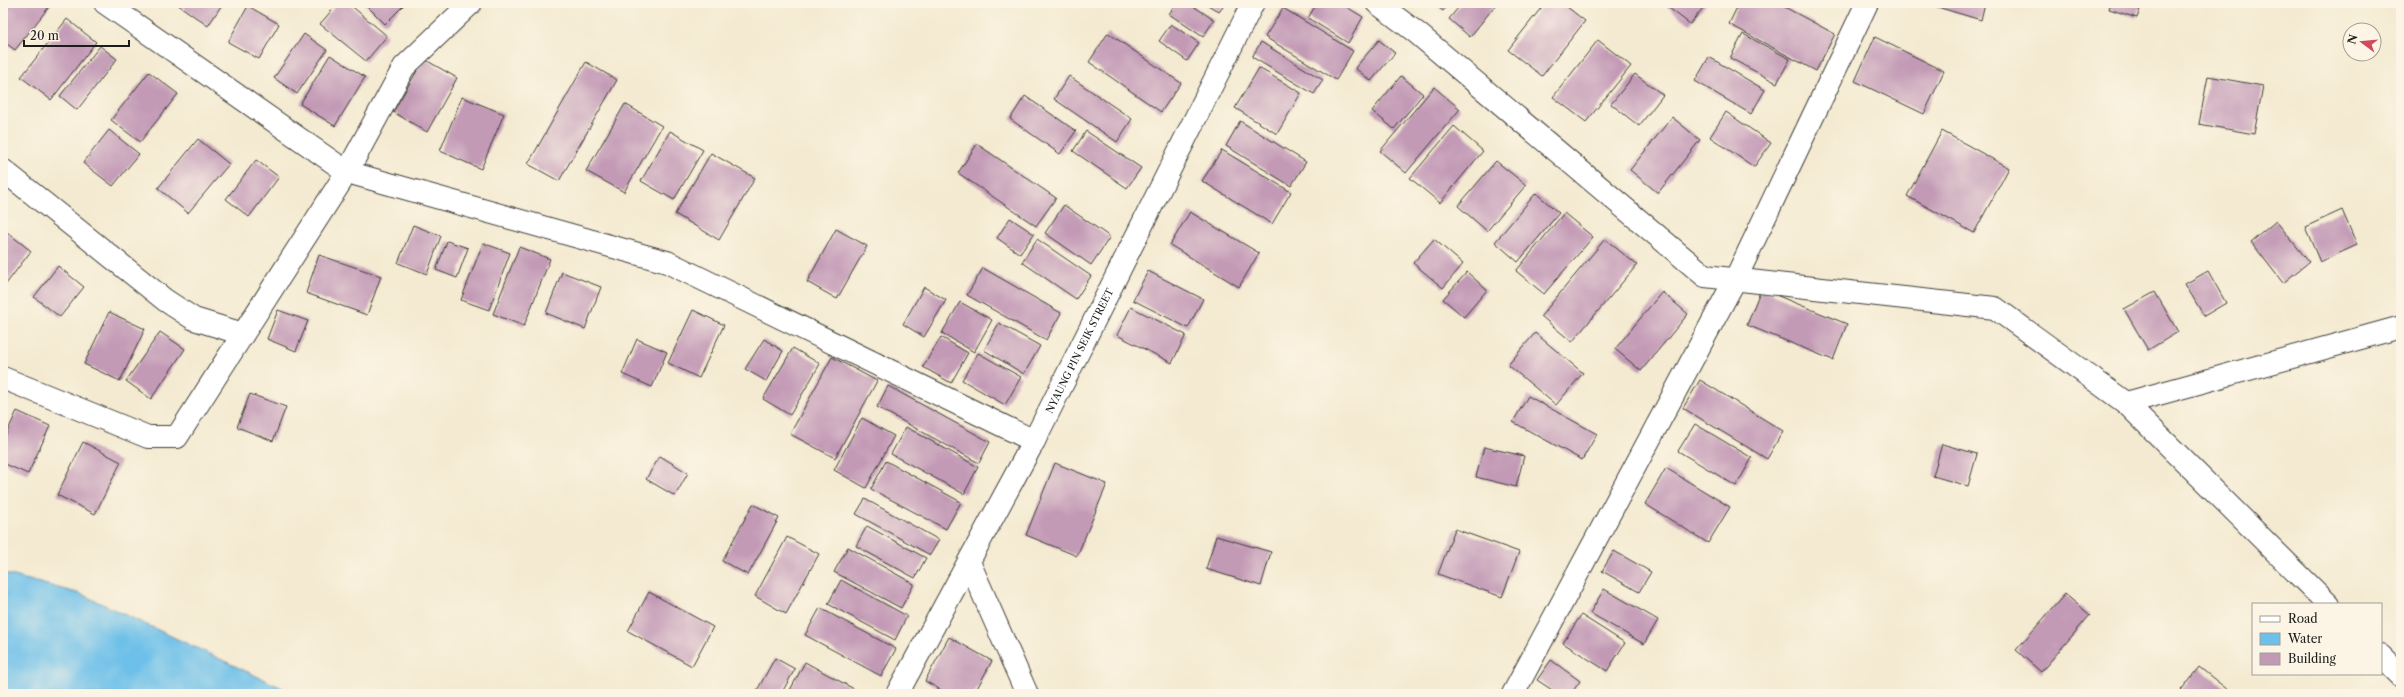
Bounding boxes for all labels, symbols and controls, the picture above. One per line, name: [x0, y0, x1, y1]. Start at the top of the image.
scale bar: [24, 22, 129, 48]
north arrow: [2342, 22, 2382, 62]
text: 20 m: [30, 28, 59, 43]
text: N: [2344, 32, 2361, 46]
street label: NYAUNG PIN SEIK STREET: [1042, 285, 1116, 415]
legend: [2252, 603, 2382, 675]
text: Road: [2288, 611, 2318, 626]
text: Water: [2287, 631, 2322, 646]
text: Building: [2288, 651, 2336, 666]

